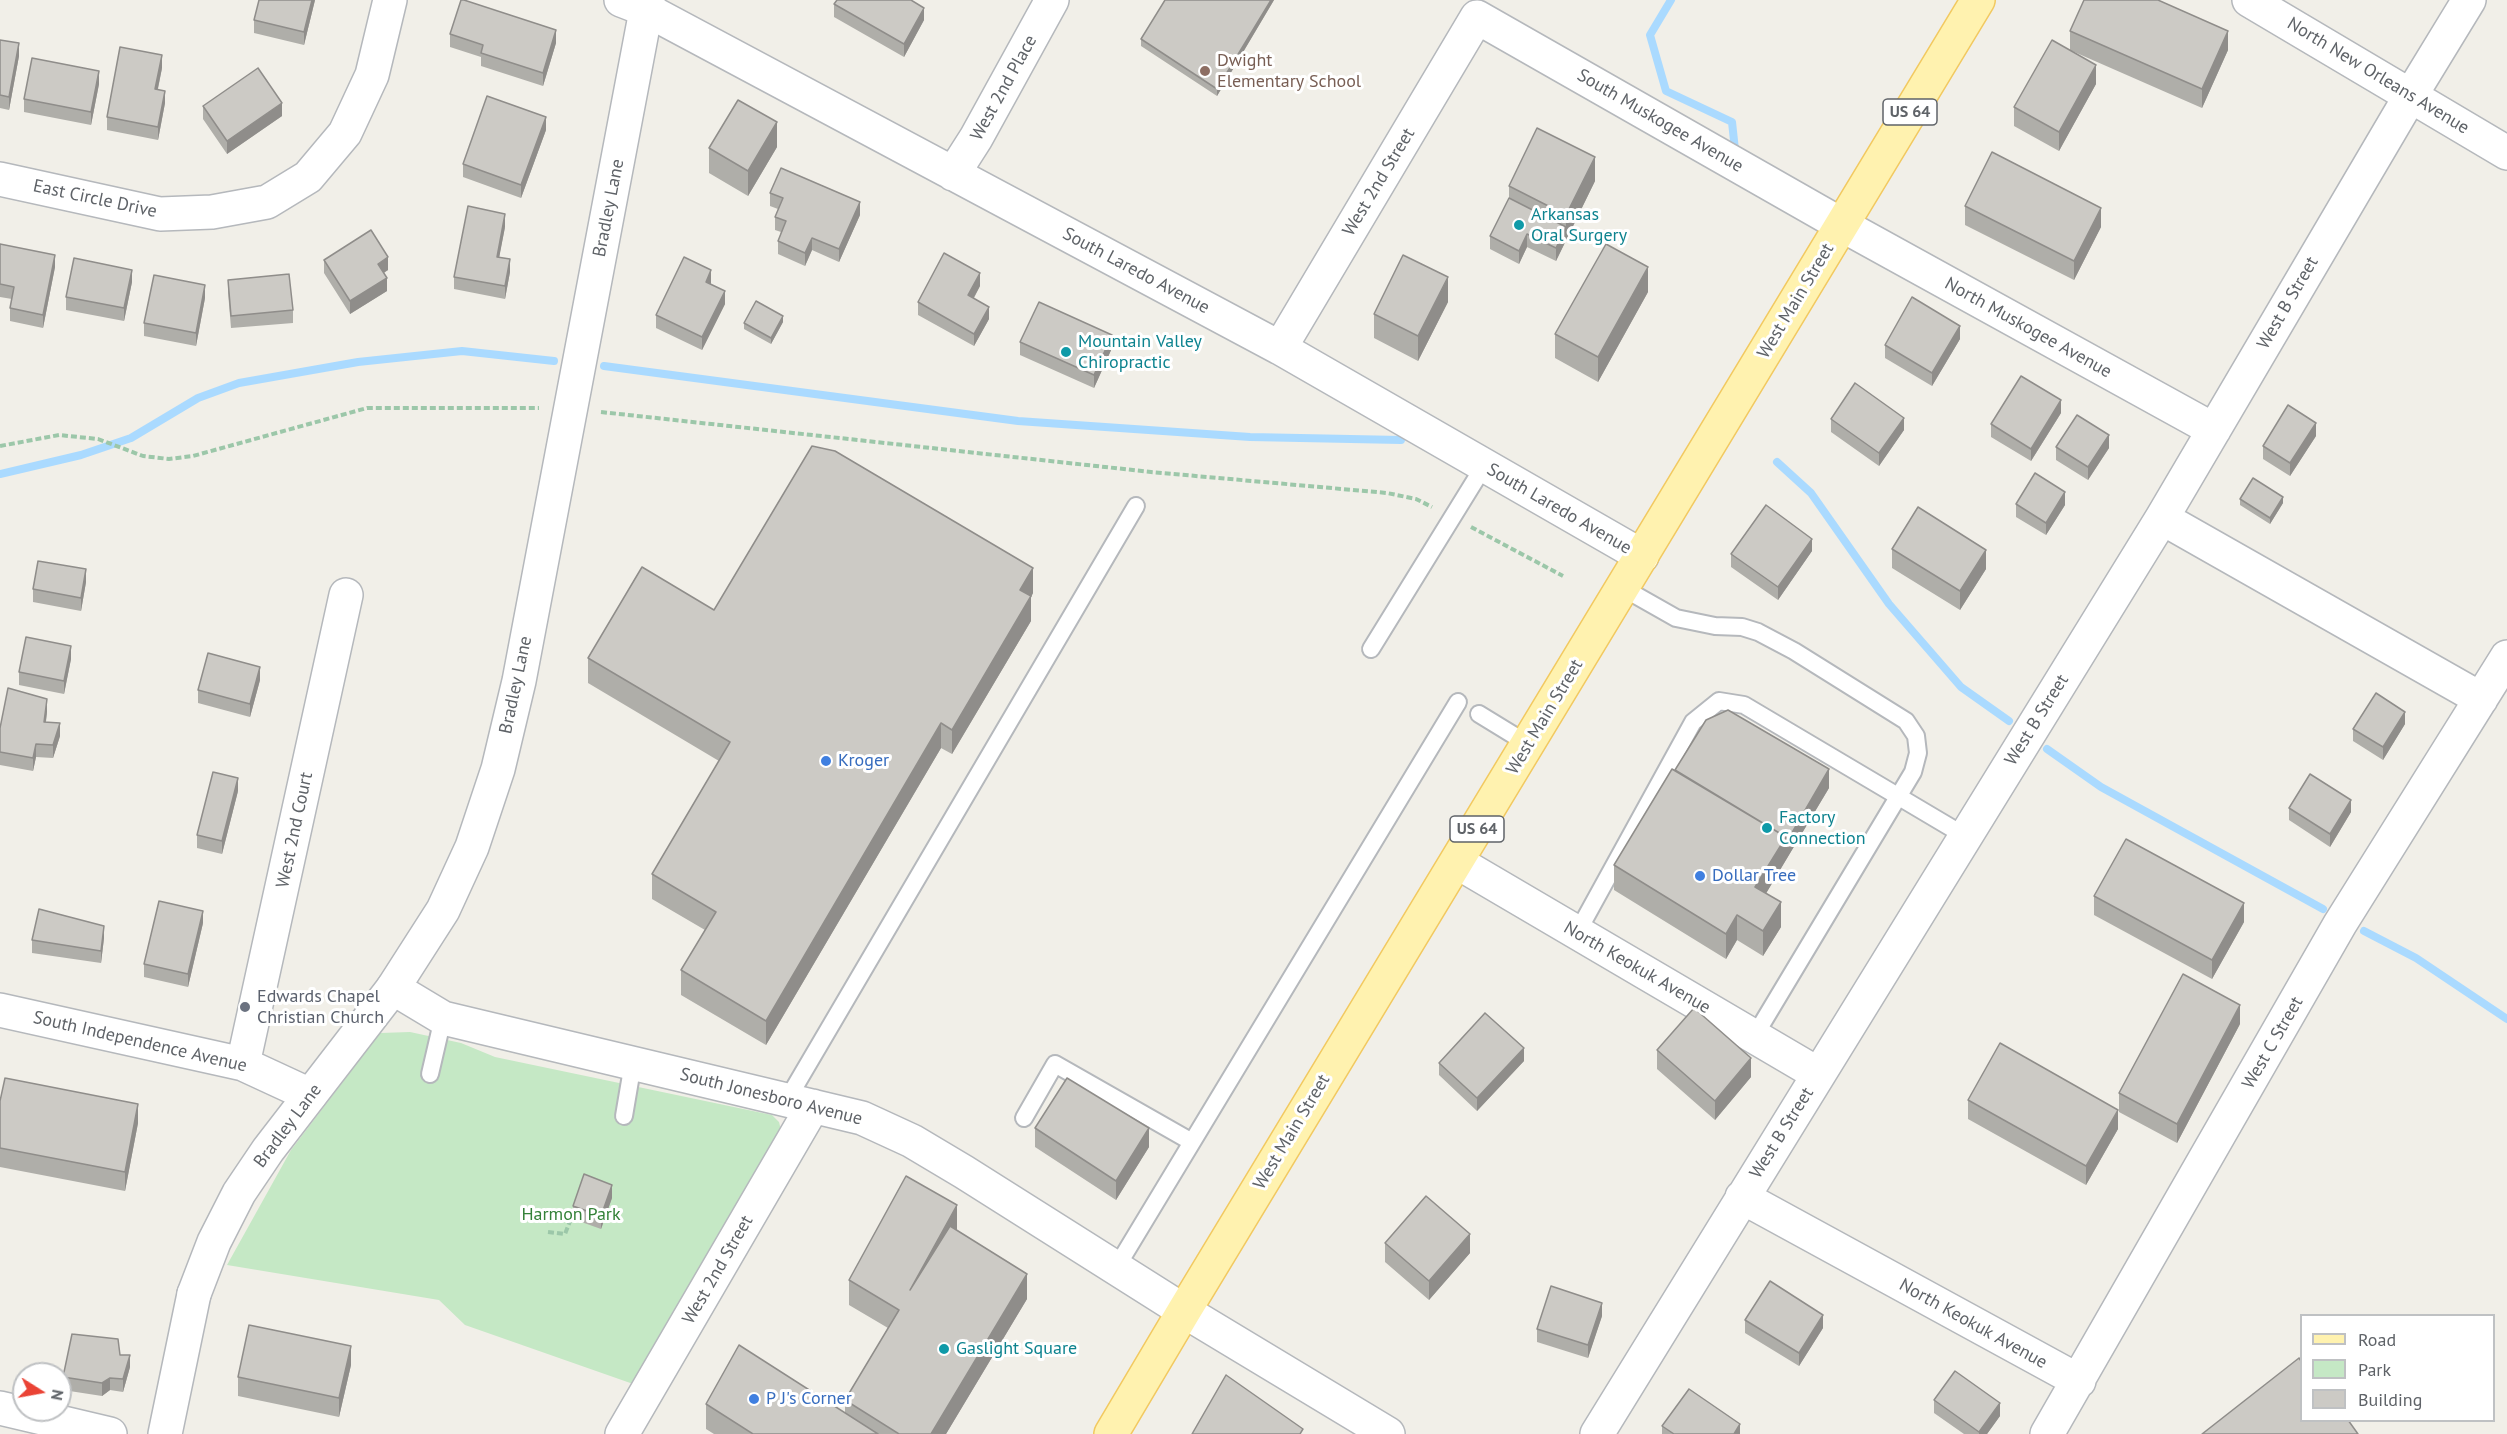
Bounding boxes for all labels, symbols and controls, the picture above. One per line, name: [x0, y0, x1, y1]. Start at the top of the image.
street label: North New Orleans Avenue: [2283, 13, 2473, 139]
street label: West 2nd Place: [966, 32, 1042, 144]
place label: Dwight Elementary School: [1217, 50, 1361, 92]
marker: Dwight Elementary School: [1198, 64, 1212, 78]
street label: South Muskogee Avenue: [1573, 65, 1747, 177]
road number: US 64: [1883, 99, 1937, 125]
street label: West 2nd Street: [1338, 124, 1420, 240]
street label: Bradley Lane: [589, 157, 629, 259]
street label: East Circle Drive: [31, 175, 159, 223]
place label: Arkansas Oral Surgery: [1531, 204, 1627, 246]
marker: Arkansas Oral Surgery: [1512, 218, 1526, 232]
street label: South Laredo Avenue: [1059, 223, 1213, 319]
street label: West Main Street: [1753, 240, 1839, 362]
street label: West B Street: [2253, 253, 2323, 353]
street label: North Muskogee Avenue: [1941, 273, 2115, 383]
place label: Mountain Valley Chiropractic: [1078, 331, 1202, 374]
marker: Mountain Valley Chiropractic: [1059, 345, 1073, 359]
street label: South Laredo Avenue: [1483, 459, 1635, 559]
street label: Bradley Lane: [495, 634, 537, 736]
street label: West Main Street: [1502, 656, 1588, 778]
street label: West B Street: [2001, 671, 2073, 769]
place label: Kroger: [838, 750, 889, 772]
marker: Kroger: [819, 754, 833, 768]
street label: West 2nd Court: [272, 770, 318, 890]
place label: Factory Connection: [1779, 807, 1865, 850]
road number: US 64: [1450, 816, 1504, 842]
marker: Factory Connection: [1760, 821, 1774, 835]
place label: Dollar Tree: [1712, 865, 1796, 887]
marker: Dollar Tree: [1693, 869, 1707, 883]
street label: North Keokuk Avenue: [1560, 917, 1714, 1019]
place label: Edwards Chapel Christian Church: [257, 986, 384, 1028]
street label: West C Street: [2238, 993, 2308, 1093]
marker: Edwards Chapel Christian Church: [238, 1000, 252, 1014]
street label: South Independence Avenue: [31, 1007, 249, 1077]
street label: South Jonesboro Avenue: [678, 1064, 864, 1130]
street label: West Main Street: [1249, 1071, 1335, 1193]
street label: Bradley Lane: [249, 1080, 327, 1172]
street label: West B Street: [1746, 1084, 1818, 1182]
park label: Harmon Park: [521, 1204, 621, 1226]
street label: West 2nd Street: [678, 1212, 758, 1328]
street label: North Keokuk Avenue: [1895, 1274, 2051, 1374]
legend: [2300, 1314, 2495, 1422]
text: Road: [2358, 1328, 2396, 1351]
place label: Gaslight Square: [956, 1338, 1077, 1360]
marker: Gaslight Square: [937, 1342, 951, 1356]
text: Park: [2358, 1358, 2391, 1381]
north arrow: [12, 1362, 72, 1422]
text: N: [47, 1388, 69, 1402]
place label: P J's Corner: [766, 1388, 852, 1410]
text: Building: [2358, 1388, 2422, 1411]
marker: P J's Corner: [747, 1392, 761, 1406]

